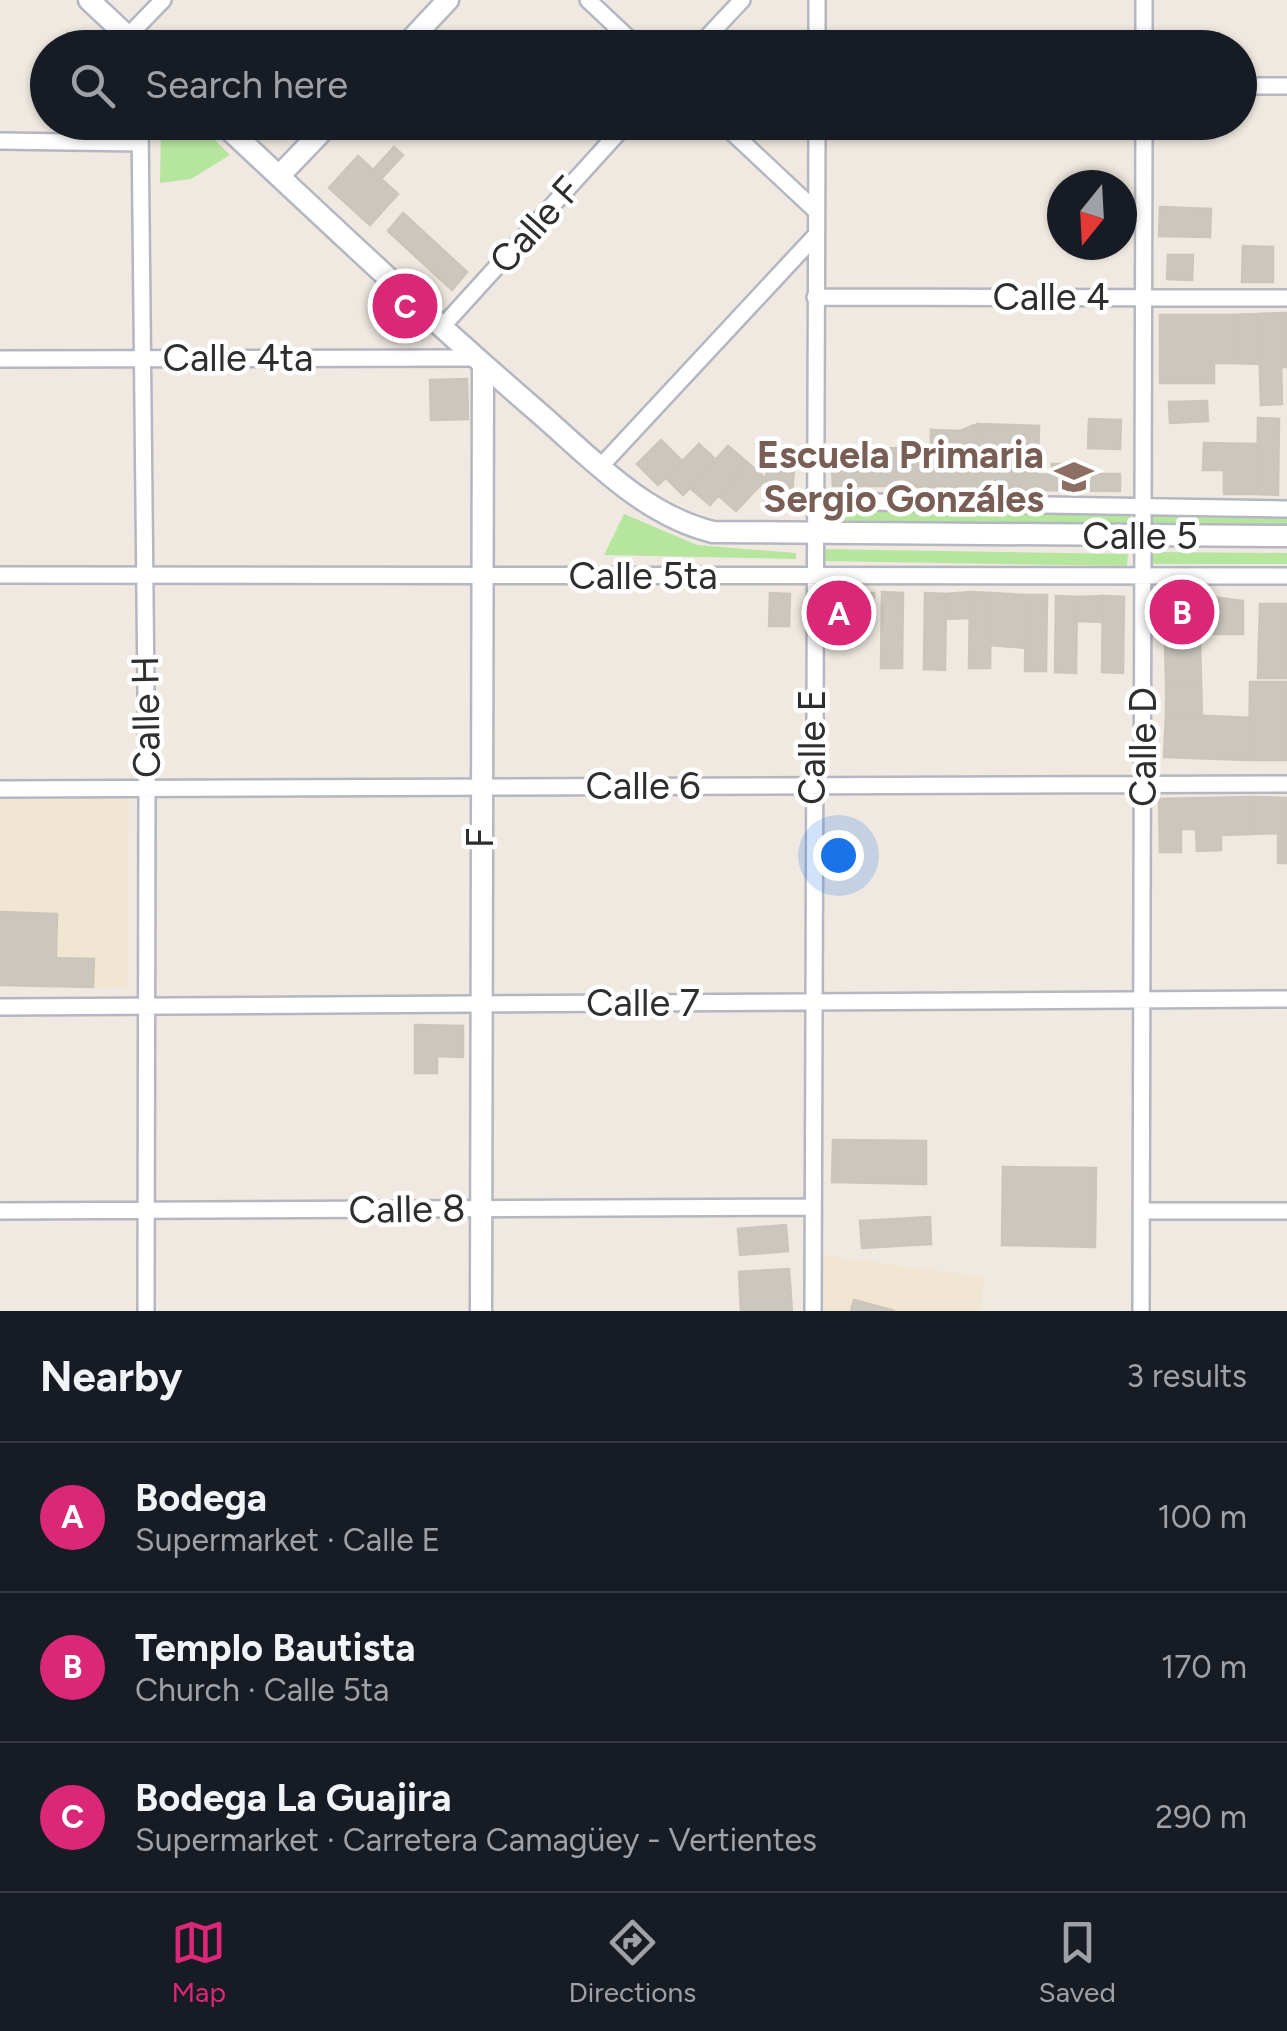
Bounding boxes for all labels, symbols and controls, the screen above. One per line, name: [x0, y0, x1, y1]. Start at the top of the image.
search box: [30, 30, 1257, 140]
icon: search: [65, 58, 120, 113]
text: Search here: [145, 62, 348, 108]
street label: Calle F: [480, 167, 590, 283]
north arrow: [1047, 170, 1137, 260]
pin: C: [372, 268, 438, 344]
street label: Calle 4: [992, 274, 1110, 320]
street label: Calle 4ta: [163, 335, 313, 381]
place label: Escuela Primaria Sergio Gonzáles: [757, 432, 1044, 522]
school or university icon: Escuela Primaria Sergio Gonzáles: [1053, 456, 1095, 498]
street label: Calle 5: [1082, 513, 1198, 559]
street label: Calle 5ta: [568, 553, 718, 599]
pin: B: [1150, 574, 1214, 650]
pin: A: [806, 576, 872, 650]
street label: Calle H: [122, 656, 170, 778]
street label: Calle D: [1120, 687, 1166, 807]
street label: Calle E: [789, 689, 835, 805]
street label: Calle 6: [585, 763, 701, 809]
street label: F: [457, 828, 503, 848]
your location: [813, 830, 864, 881]
street label: Calle 7: [586, 980, 700, 1026]
street label: Calle 8: [348, 1185, 466, 1233]
text: Nearby: [40, 1351, 182, 1402]
text: 3 results: [1127, 1357, 1247, 1395]
text: Bodega: [135, 1475, 267, 1521]
text: A: [61, 1498, 84, 1536]
text: 100 m: [1158, 1498, 1247, 1536]
text: Supermarket · Calle E: [135, 1521, 441, 1559]
text: Templo Bautista: [135, 1625, 415, 1671]
text: B: [63, 1648, 82, 1686]
text: 170 m: [1161, 1648, 1247, 1686]
text: Church · Calle 5ta: [135, 1671, 389, 1709]
text: Bodega La Guajira: [135, 1775, 452, 1821]
text: C: [61, 1798, 84, 1836]
text: 290 m: [1155, 1798, 1247, 1836]
text: Supermarket · Carretera Camagüey - Vertientes: [135, 1821, 817, 1859]
tab: Map: [171, 1915, 226, 2009]
tab: Directions: [569, 1915, 696, 2009]
tab: Saved: [1039, 1915, 1116, 2009]

